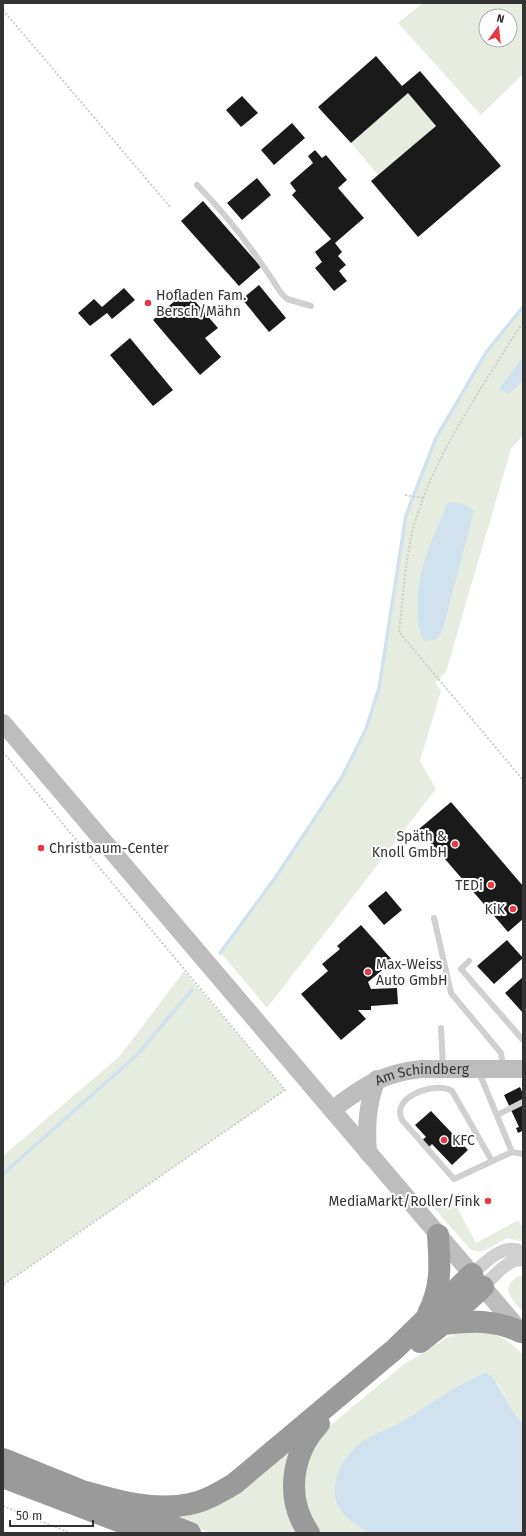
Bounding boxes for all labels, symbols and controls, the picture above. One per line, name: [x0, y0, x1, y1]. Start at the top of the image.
north arrow: [478, 8, 518, 48]
text: N: [495, 12, 506, 26]
place label: Hofladen Fam. Bersch/Mähn: [156, 287, 246, 320]
marker: Hofladen Fam. Bersch/Mähn: [143, 298, 153, 308]
place label: Späth & Knoll GmbH: [372, 828, 447, 861]
marker: Späth & Knoll GmbH: [450, 839, 460, 849]
place label: Christbaum-Center: [49, 840, 169, 857]
marker: Christbaum-Center: [36, 843, 46, 853]
place label: TEDi: [455, 877, 483, 894]
marker: TEDi: [486, 880, 496, 890]
place label: KiK: [485, 901, 506, 918]
marker: KiK: [508, 904, 518, 914]
place label: Max-Weiss Auto GmbH: [376, 956, 448, 989]
marker: Max-Weiss Auto GmbH: [363, 967, 373, 977]
street label: Am Schindberg: [372, 1061, 470, 1089]
place label: KFC: [452, 1132, 475, 1149]
marker: KFC: [439, 1135, 449, 1145]
place label: MediaMarkt/Roller/Fink: [328, 1193, 481, 1210]
marker: MediaMarkt/Roller/Fink: [483, 1196, 493, 1206]
scale bar: [10, 1502, 93, 1528]
text: 50 m: [16, 1509, 42, 1523]

